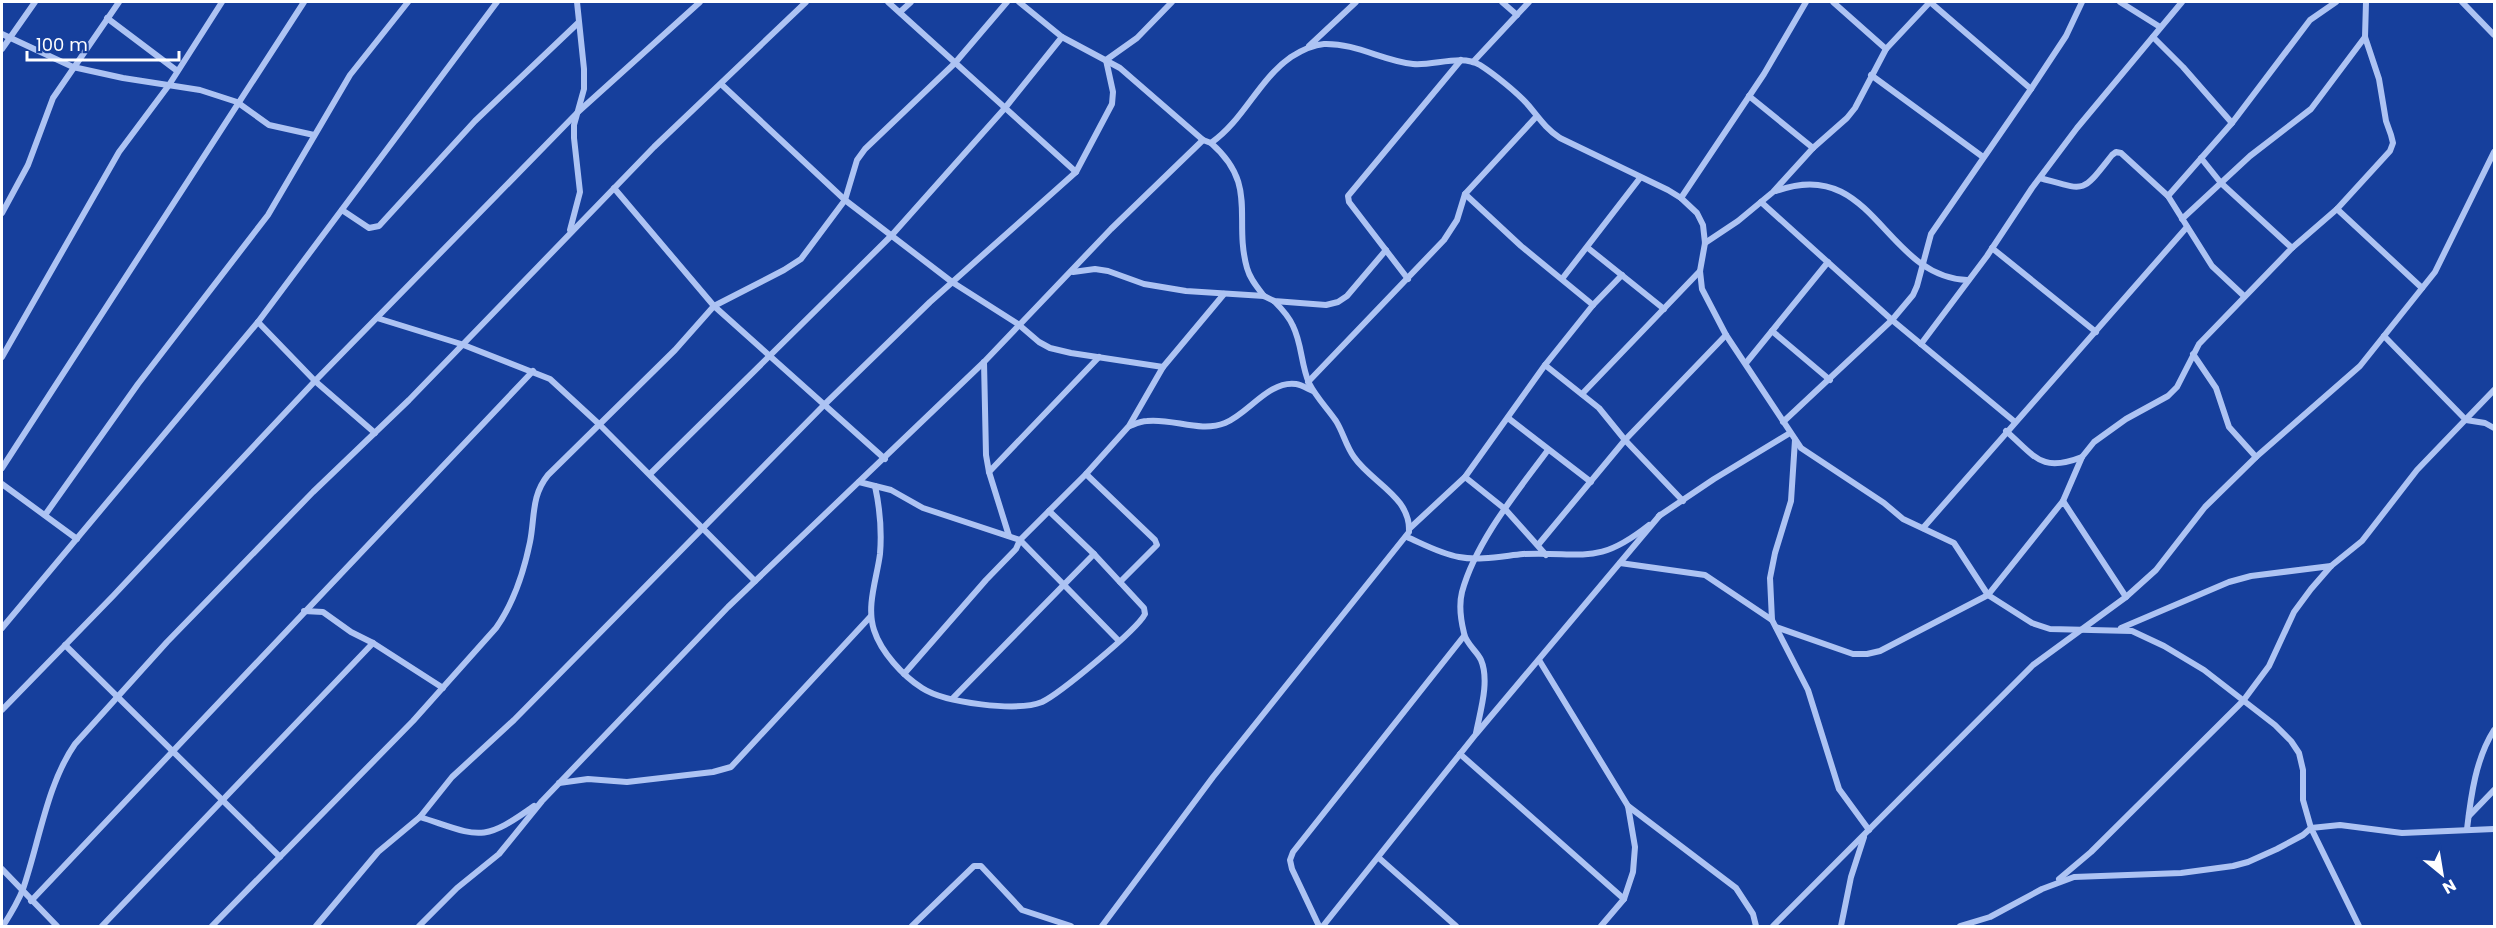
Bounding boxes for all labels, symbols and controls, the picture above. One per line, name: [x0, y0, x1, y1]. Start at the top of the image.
scale bar: [27, 24, 178, 62]
text: 100 m: [36, 32, 88, 57]
north arrow: [2412, 844, 2472, 904]
text: N: [2438, 874, 2460, 900]

